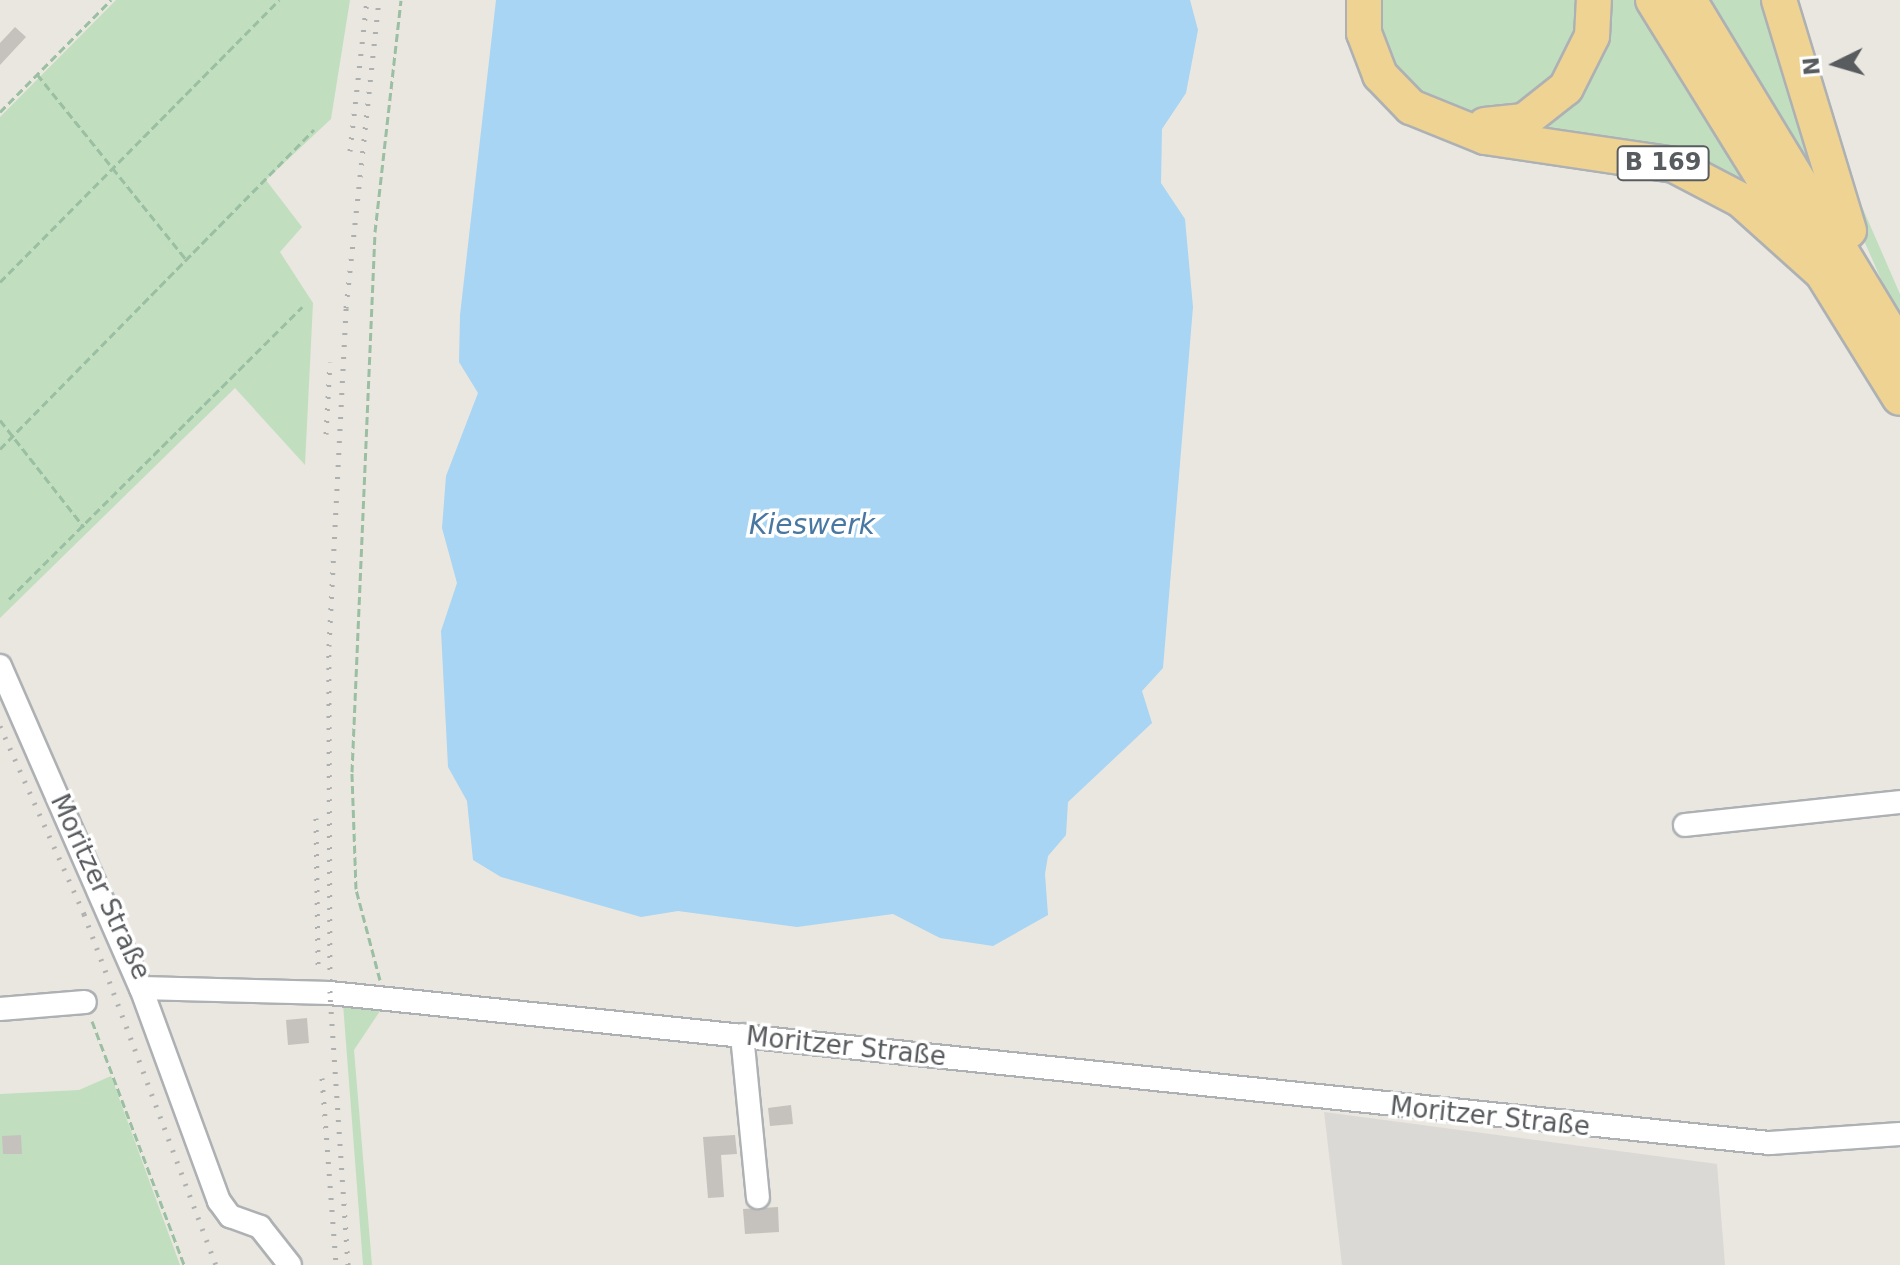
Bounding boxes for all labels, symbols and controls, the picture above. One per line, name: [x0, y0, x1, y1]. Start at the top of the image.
north arrow: [1796, 24, 1876, 104]
text: N: [1798, 56, 1825, 76]
road number: B 169: [1615, 143, 1711, 183]
water label: Kieswerk: [749, 508, 875, 542]
street label: Moritzer Straße: [43, 789, 157, 985]
street label: Moritzer Straße: [745, 1021, 947, 1073]
street label: Moritzer Straße: [1389, 1091, 1591, 1143]

